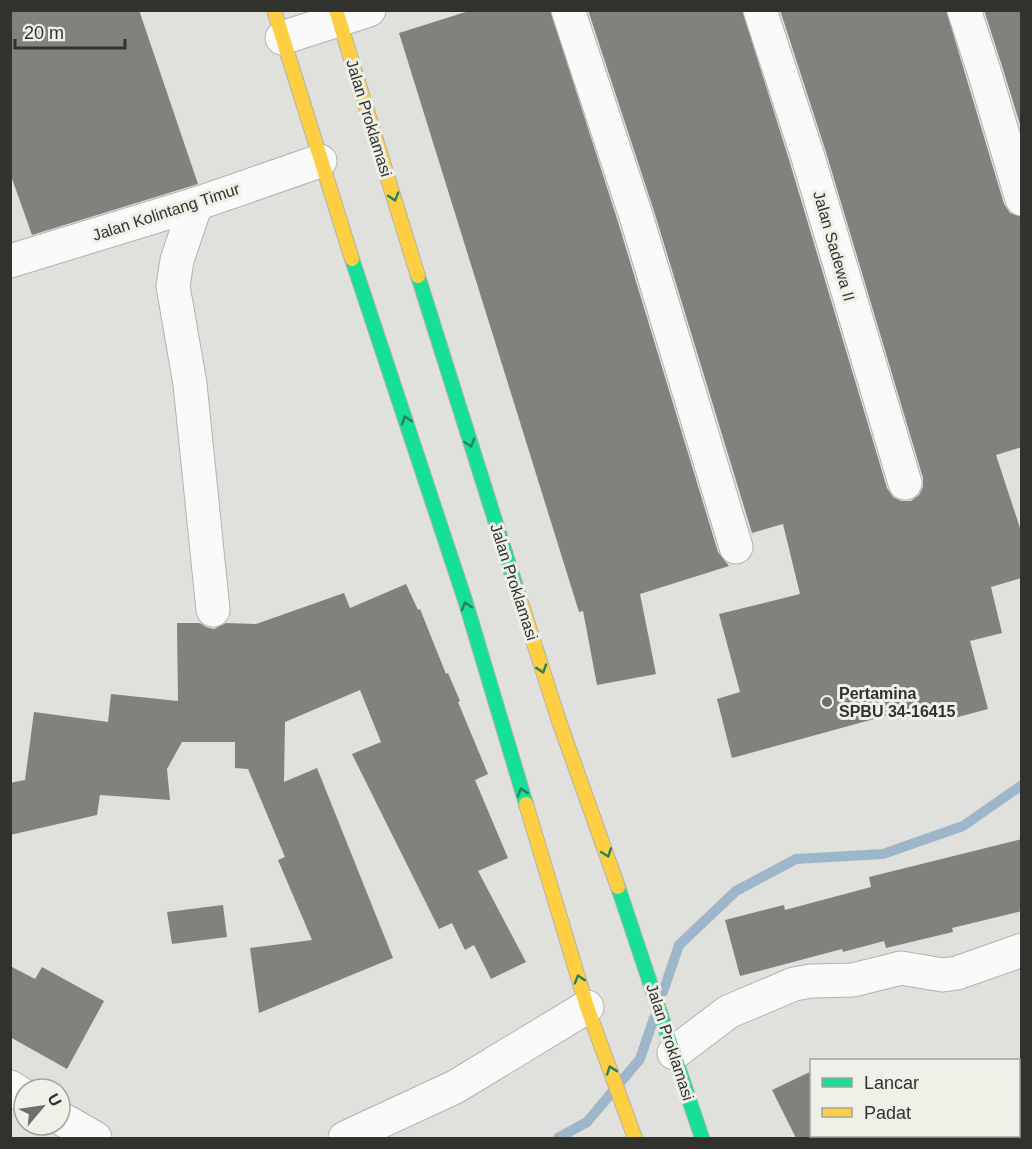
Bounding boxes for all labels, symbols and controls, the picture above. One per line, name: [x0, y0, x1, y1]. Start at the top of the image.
scale bar: [15, 12, 124, 50]
text: 20 m: [24, 23, 64, 43]
street label: Jalan Proklamasi: [343, 57, 395, 179]
street label: Jalan Kolintang Timur: [90, 180, 242, 244]
street label: Jalan Sadewa II: [810, 189, 858, 303]
one-way arrow: [387, 191, 399, 202]
one-way arrow: [400, 415, 413, 426]
one-way arrow: [463, 437, 475, 448]
street label: Jalan Proklamasi: [487, 521, 541, 643]
one-way arrow: [461, 601, 473, 612]
one-way arrow: [535, 663, 547, 674]
place label: Pertamina SPBU 34-16415: [839, 685, 956, 720]
marker: Pertamina SPBU 34-16415: [820, 695, 834, 709]
one-way arrow: [517, 787, 530, 798]
one-way arrow: [599, 847, 612, 858]
one-way arrow: [574, 974, 586, 985]
street label: Jalan Proklamasi: [643, 981, 697, 1103]
legend: [810, 1059, 1020, 1137]
one-way arrow: [606, 1065, 618, 1076]
text: Lancar: [864, 1073, 919, 1093]
north arrow: [12, 1077, 72, 1137]
text: U: [44, 1091, 65, 1109]
text: Padat: [864, 1103, 911, 1123]

